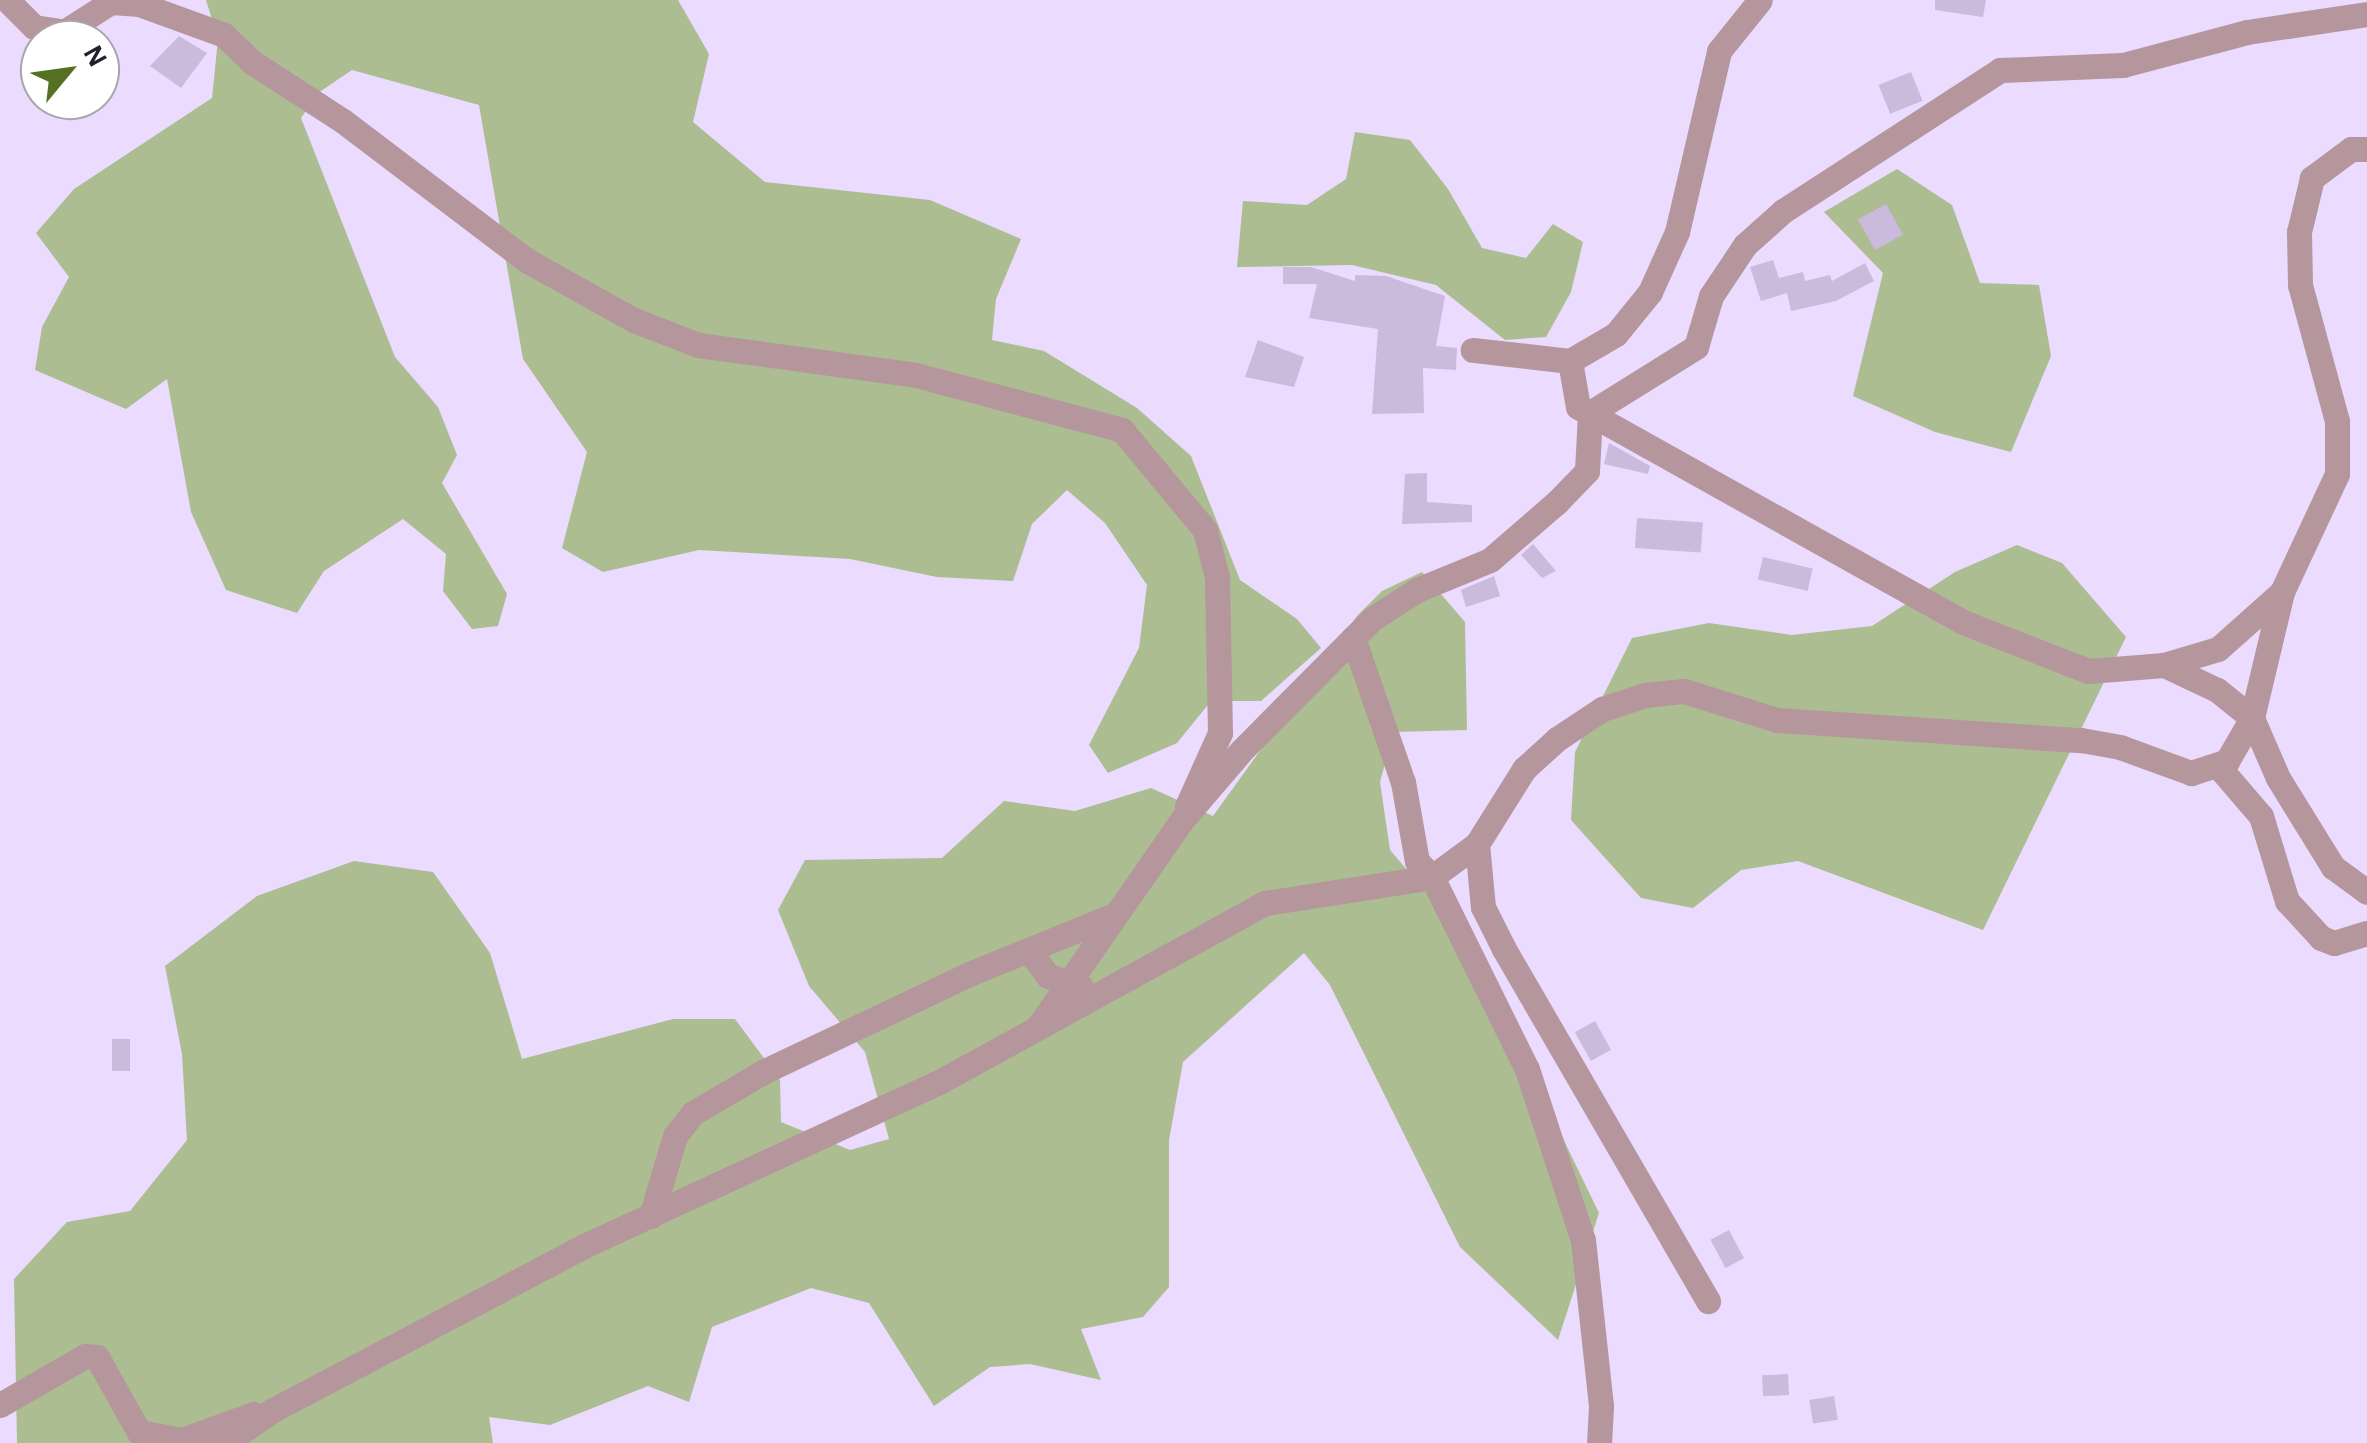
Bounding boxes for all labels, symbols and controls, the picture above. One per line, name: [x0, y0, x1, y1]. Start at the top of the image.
north arrow: [20, 20, 120, 120]
text: N: [78, 41, 111, 72]

